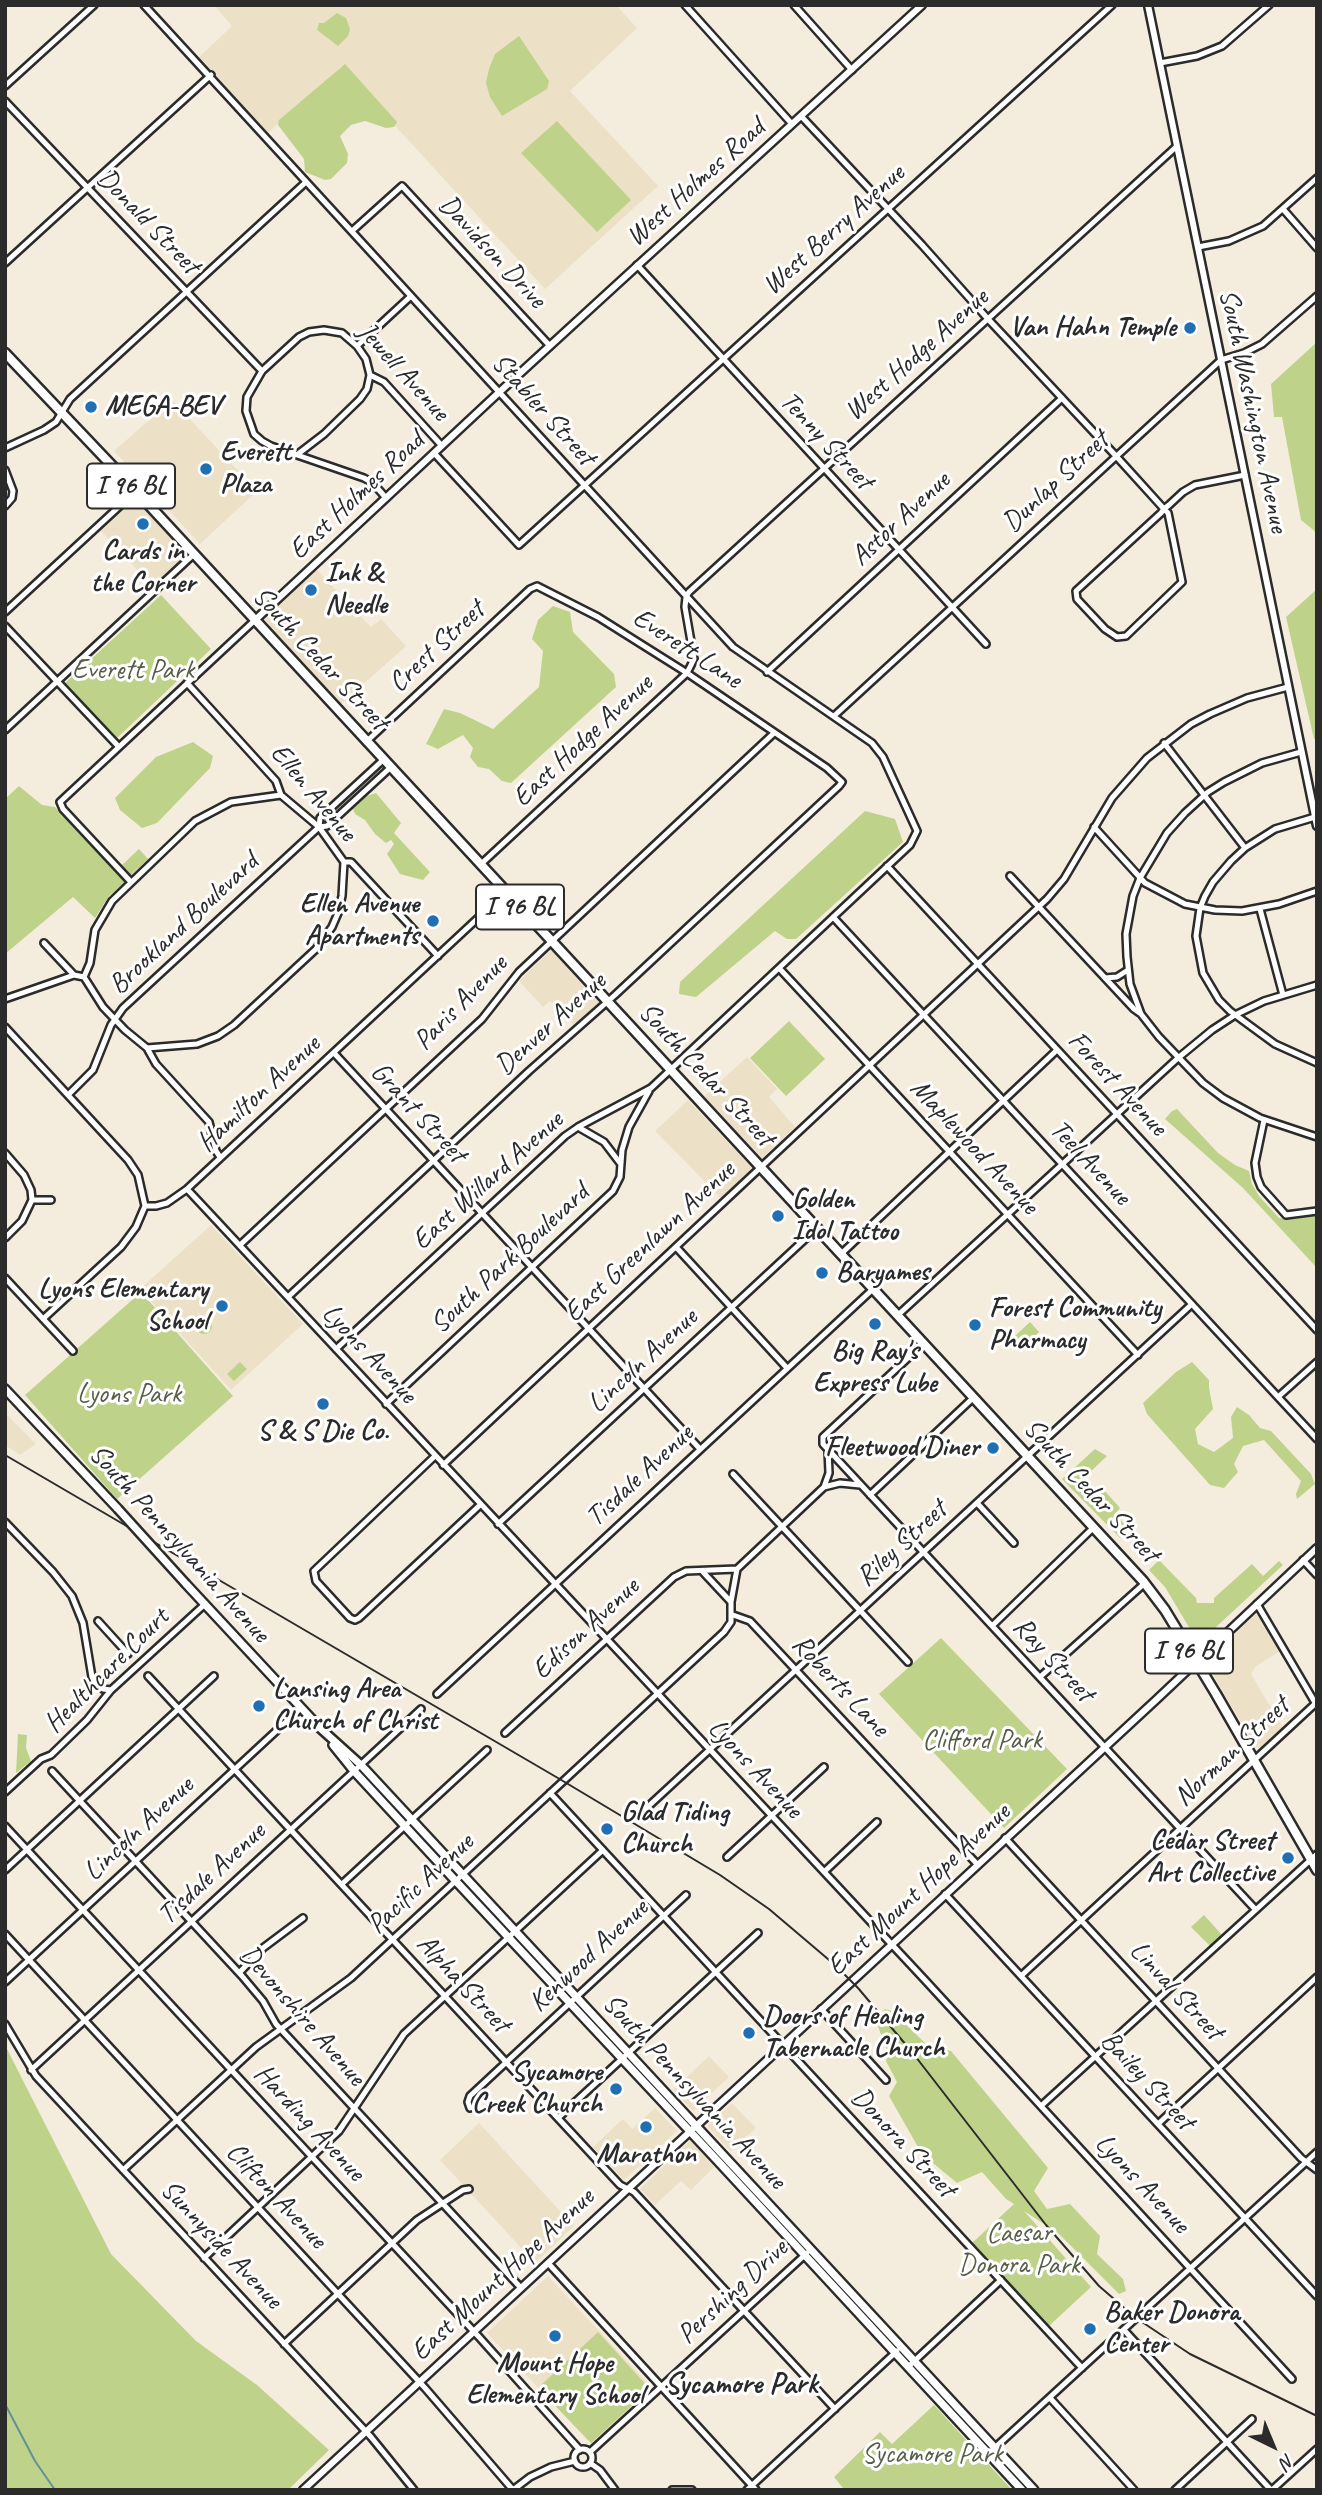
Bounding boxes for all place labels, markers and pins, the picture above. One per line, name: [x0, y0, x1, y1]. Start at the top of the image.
place label: Van Hahn Temple: [1010, 311, 1176, 345]
marker: Van Hahn Temple: [1182, 320, 1198, 336]
place label: MEGA-BEV: [105, 390, 221, 424]
marker: MEGA-BEV: [83, 399, 99, 415]
place label: Everett Plaza: [220, 436, 291, 502]
marker: Everett Plaza: [198, 461, 214, 477]
marker: Cards in the Corner: [135, 516, 151, 532]
place label: Cards in the Corner: [91, 535, 195, 601]
place label: Ink & Needle: [325, 557, 387, 623]
marker: Ink & Needle: [303, 582, 319, 598]
place label: Ellen Avenue Apartments: [300, 888, 419, 954]
marker: Ellen Avenue Apartments: [425, 913, 441, 929]
place label: Golden Idol Tattoo: [792, 1183, 898, 1249]
marker: Golden Idol Tattoo: [770, 1208, 786, 1224]
place label: Baryames: [836, 1256, 929, 1290]
marker: Baryames: [814, 1265, 830, 1281]
place label: Lyons Elementary School: [38, 1273, 208, 1339]
place label: Forest Community Pharmacy: [989, 1292, 1161, 1358]
marker: Lyons Elementary School: [214, 1298, 230, 1314]
marker: Big Ray's Express Lube: [867, 1316, 883, 1332]
marker: Forest Community Pharmacy: [967, 1317, 983, 1333]
place label: Big Ray's Express Lube: [813, 1335, 937, 1401]
marker: S & S Die Co.: [315, 1396, 331, 1412]
place label: S & S Die Co.: [257, 1415, 389, 1449]
place label: Fleetwood Diner: [825, 1431, 979, 1465]
marker: Fleetwood Diner: [985, 1440, 1001, 1456]
place label: Lansing Area Church of Christ: [273, 1673, 437, 1739]
marker: Lansing Area Church of Christ: [251, 1698, 267, 1714]
place label: Glad Tiding Church: [621, 1796, 729, 1862]
marker: Glad Tiding Church: [599, 1821, 615, 1837]
place label: Cedar Street Art Collective: [1147, 1825, 1274, 1891]
marker: Cedar Street Art Collective: [1280, 1850, 1296, 1866]
place label: Doors of Healing Tabernacle Church: [763, 2000, 945, 2066]
marker: Doors of Healing Tabernacle Church: [741, 2025, 757, 2041]
place label: Sycamore Creek Church: [472, 2056, 602, 2122]
marker: Sycamore Creek Church: [608, 2081, 624, 2097]
marker: Marathon: [638, 2119, 654, 2135]
place label: Marathon: [596, 2138, 696, 2172]
place label: Baker Donora Center: [1104, 2296, 1239, 2362]
marker: Baker Donora Center: [1082, 2321, 1098, 2337]
marker: Mount Hope Elementary School: [547, 2328, 563, 2344]
place label: Mount Hope Elementary School: [466, 2347, 644, 2413]

